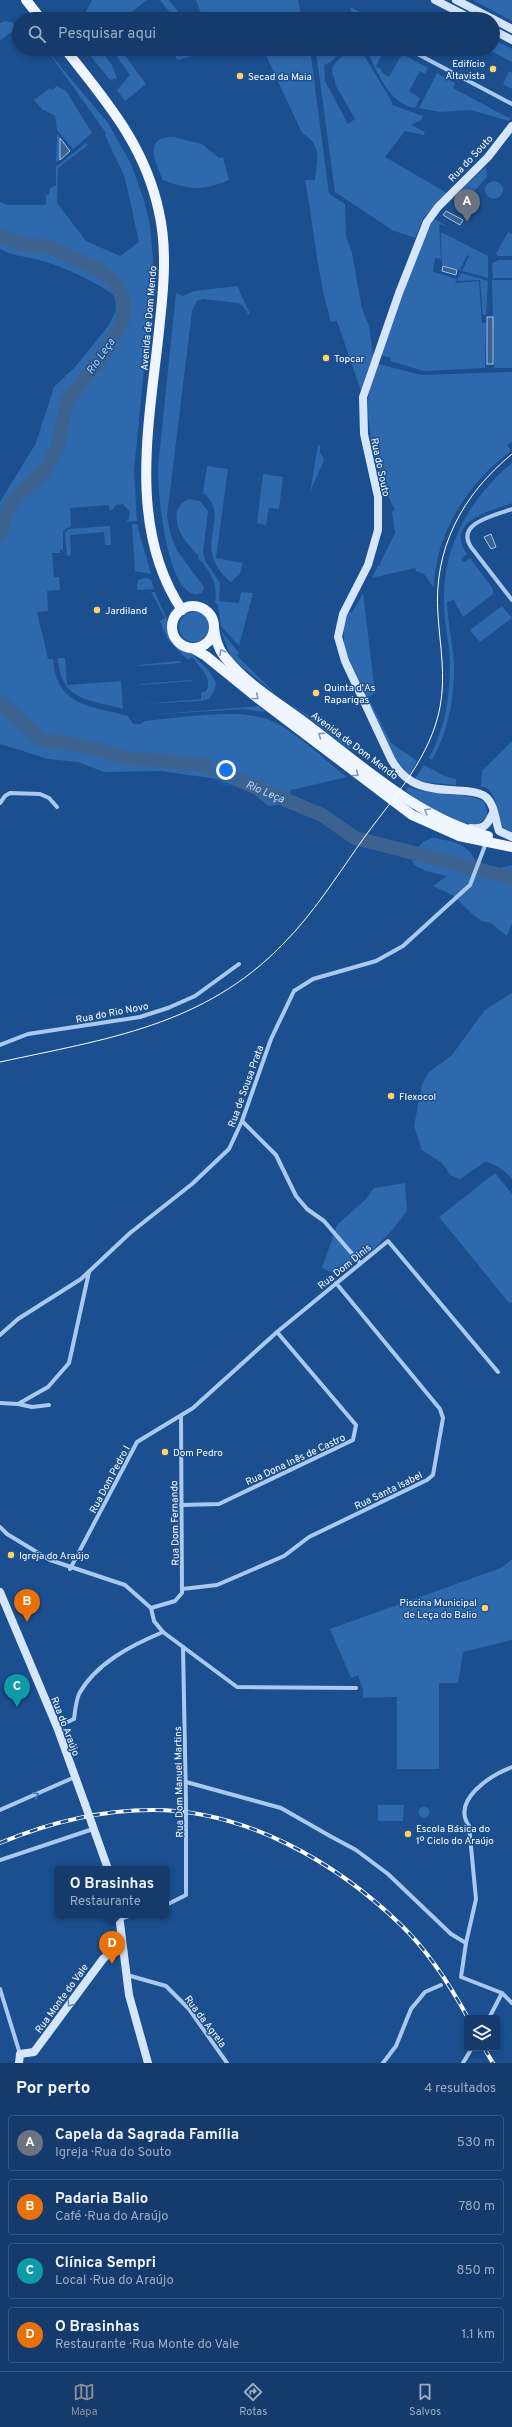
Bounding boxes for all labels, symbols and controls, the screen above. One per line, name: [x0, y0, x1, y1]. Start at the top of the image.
search box: [12, 12, 500, 56]
icon: search: [26, 23, 48, 45]
text: Pesquisar aqui: [58, 25, 156, 44]
place label: Edifício Altavista: [445, 58, 485, 83]
marker: Edifício Altavista: [488, 64, 498, 74]
marker: Secad da Maia: [235, 71, 245, 81]
place label: Secad da Maia: [248, 71, 312, 84]
street label: Rua do Souto: [446, 132, 496, 185]
pin: A: [454, 189, 480, 222]
street label: Avenida de Dom Mendo: [138, 265, 161, 371]
water label: Rio Leça: [83, 336, 118, 377]
marker: Topcar: [321, 353, 331, 363]
place label: Topcar: [334, 353, 365, 366]
street label: Rua do Souto: [367, 437, 392, 498]
marker: Jardiland: [92, 605, 102, 615]
place label: Jardiland: [105, 605, 147, 618]
one-way arrow: [219, 649, 227, 656]
place label: Quinta d'As Raparigas: [324, 682, 376, 707]
marker: Quinta d'As Raparigas: [311, 688, 321, 698]
one-way arrow: [252, 693, 259, 700]
street label: Avenida de Dom Mendo: [308, 709, 400, 783]
one-way arrow: [319, 733, 326, 740]
your location: [216, 760, 236, 780]
one-way arrow: [352, 769, 359, 776]
water label: Rio Leça: [244, 778, 287, 807]
one-way arrow: [424, 808, 431, 815]
street label: Rua do Rio Novo: [75, 1000, 150, 1027]
street label: Rua de Sousa Prata: [226, 1044, 267, 1129]
marker: Flexocol: [386, 1091, 396, 1101]
place label: Flexocol: [399, 1091, 436, 1104]
street label: Rua Dom Dinis: [316, 1241, 375, 1293]
street label: Rua Dona Inês de Castro: [244, 1431, 348, 1489]
street label: Rua Dom Pedro I: [87, 1444, 134, 1516]
marker: Dom Pedro: [160, 1447, 170, 1457]
place label: Dom Pedro: [173, 1447, 223, 1460]
street label: Rua Santa Isabel: [352, 1469, 425, 1513]
street label: Rua Dom Fernando: [168, 1480, 183, 1566]
marker: Igreja do Araújo: [6, 1550, 16, 1560]
place label: Igreja do Araújo: [19, 1550, 90, 1563]
pin: B: [14, 1589, 40, 1622]
place label: Piscina Municipal de Leça do Balio: [400, 1597, 477, 1622]
marker: Piscina Municipal de Leça do Balio: [480, 1603, 490, 1613]
pin: C: [4, 1674, 30, 1707]
street label: Rua do Araújo: [47, 1695, 82, 1758]
street label: Rua Dom Manuel Martins: [172, 1726, 187, 1838]
one-way arrow: [31, 1792, 39, 1800]
place label: Escola Básica do 1º Ciclo do Araújo: [416, 1823, 494, 1848]
marker: Escola Básica do 1º Ciclo do Araújo: [403, 1829, 413, 1839]
popup: [55, 1866, 169, 1918]
text: O Brasinhas: [70, 1875, 154, 1894]
text: Restaurante: [70, 1894, 141, 1910]
pin: D: [99, 1931, 125, 1964]
street label: Rua Monte do Vale: [33, 1962, 92, 2036]
street label: Rua da Agrela: [181, 1993, 229, 2051]
one-way arrow: [68, 1999, 75, 2006]
map controls: [464, 2015, 500, 2051]
button: layers: [464, 2015, 500, 2051]
text: Por perto: [16, 2078, 90, 2100]
text: 4 resultados: [424, 2081, 496, 2097]
text: Capela da Sagrada Família: [55, 2126, 239, 2145]
text: A: [25, 2135, 35, 2151]
text: 530 m: [457, 2135, 495, 2151]
text: Igreja · Rua do Souto: [55, 2145, 172, 2161]
text: Padaria Balio: [55, 2190, 148, 2209]
text: B: [26, 2199, 34, 2215]
text: 780 m: [458, 2199, 495, 2215]
text: Café · Rua do Araújo: [55, 2209, 169, 2225]
text: Clínica Sempri: [55, 2254, 156, 2273]
text: C: [26, 2263, 34, 2279]
text: 850 m: [457, 2263, 495, 2279]
text: Local · Rua do Araújo: [55, 2273, 174, 2289]
text: O Brasinhas: [55, 2318, 140, 2337]
text: D: [25, 2327, 35, 2343]
text: 1.1 km: [461, 2327, 495, 2343]
text: Restaurante · Rua Monte do Vale: [55, 2337, 239, 2353]
tab: Mapa: [71, 2381, 97, 2419]
tab: Rotas: [239, 2381, 267, 2419]
tab: Salvos: [409, 2381, 441, 2419]

